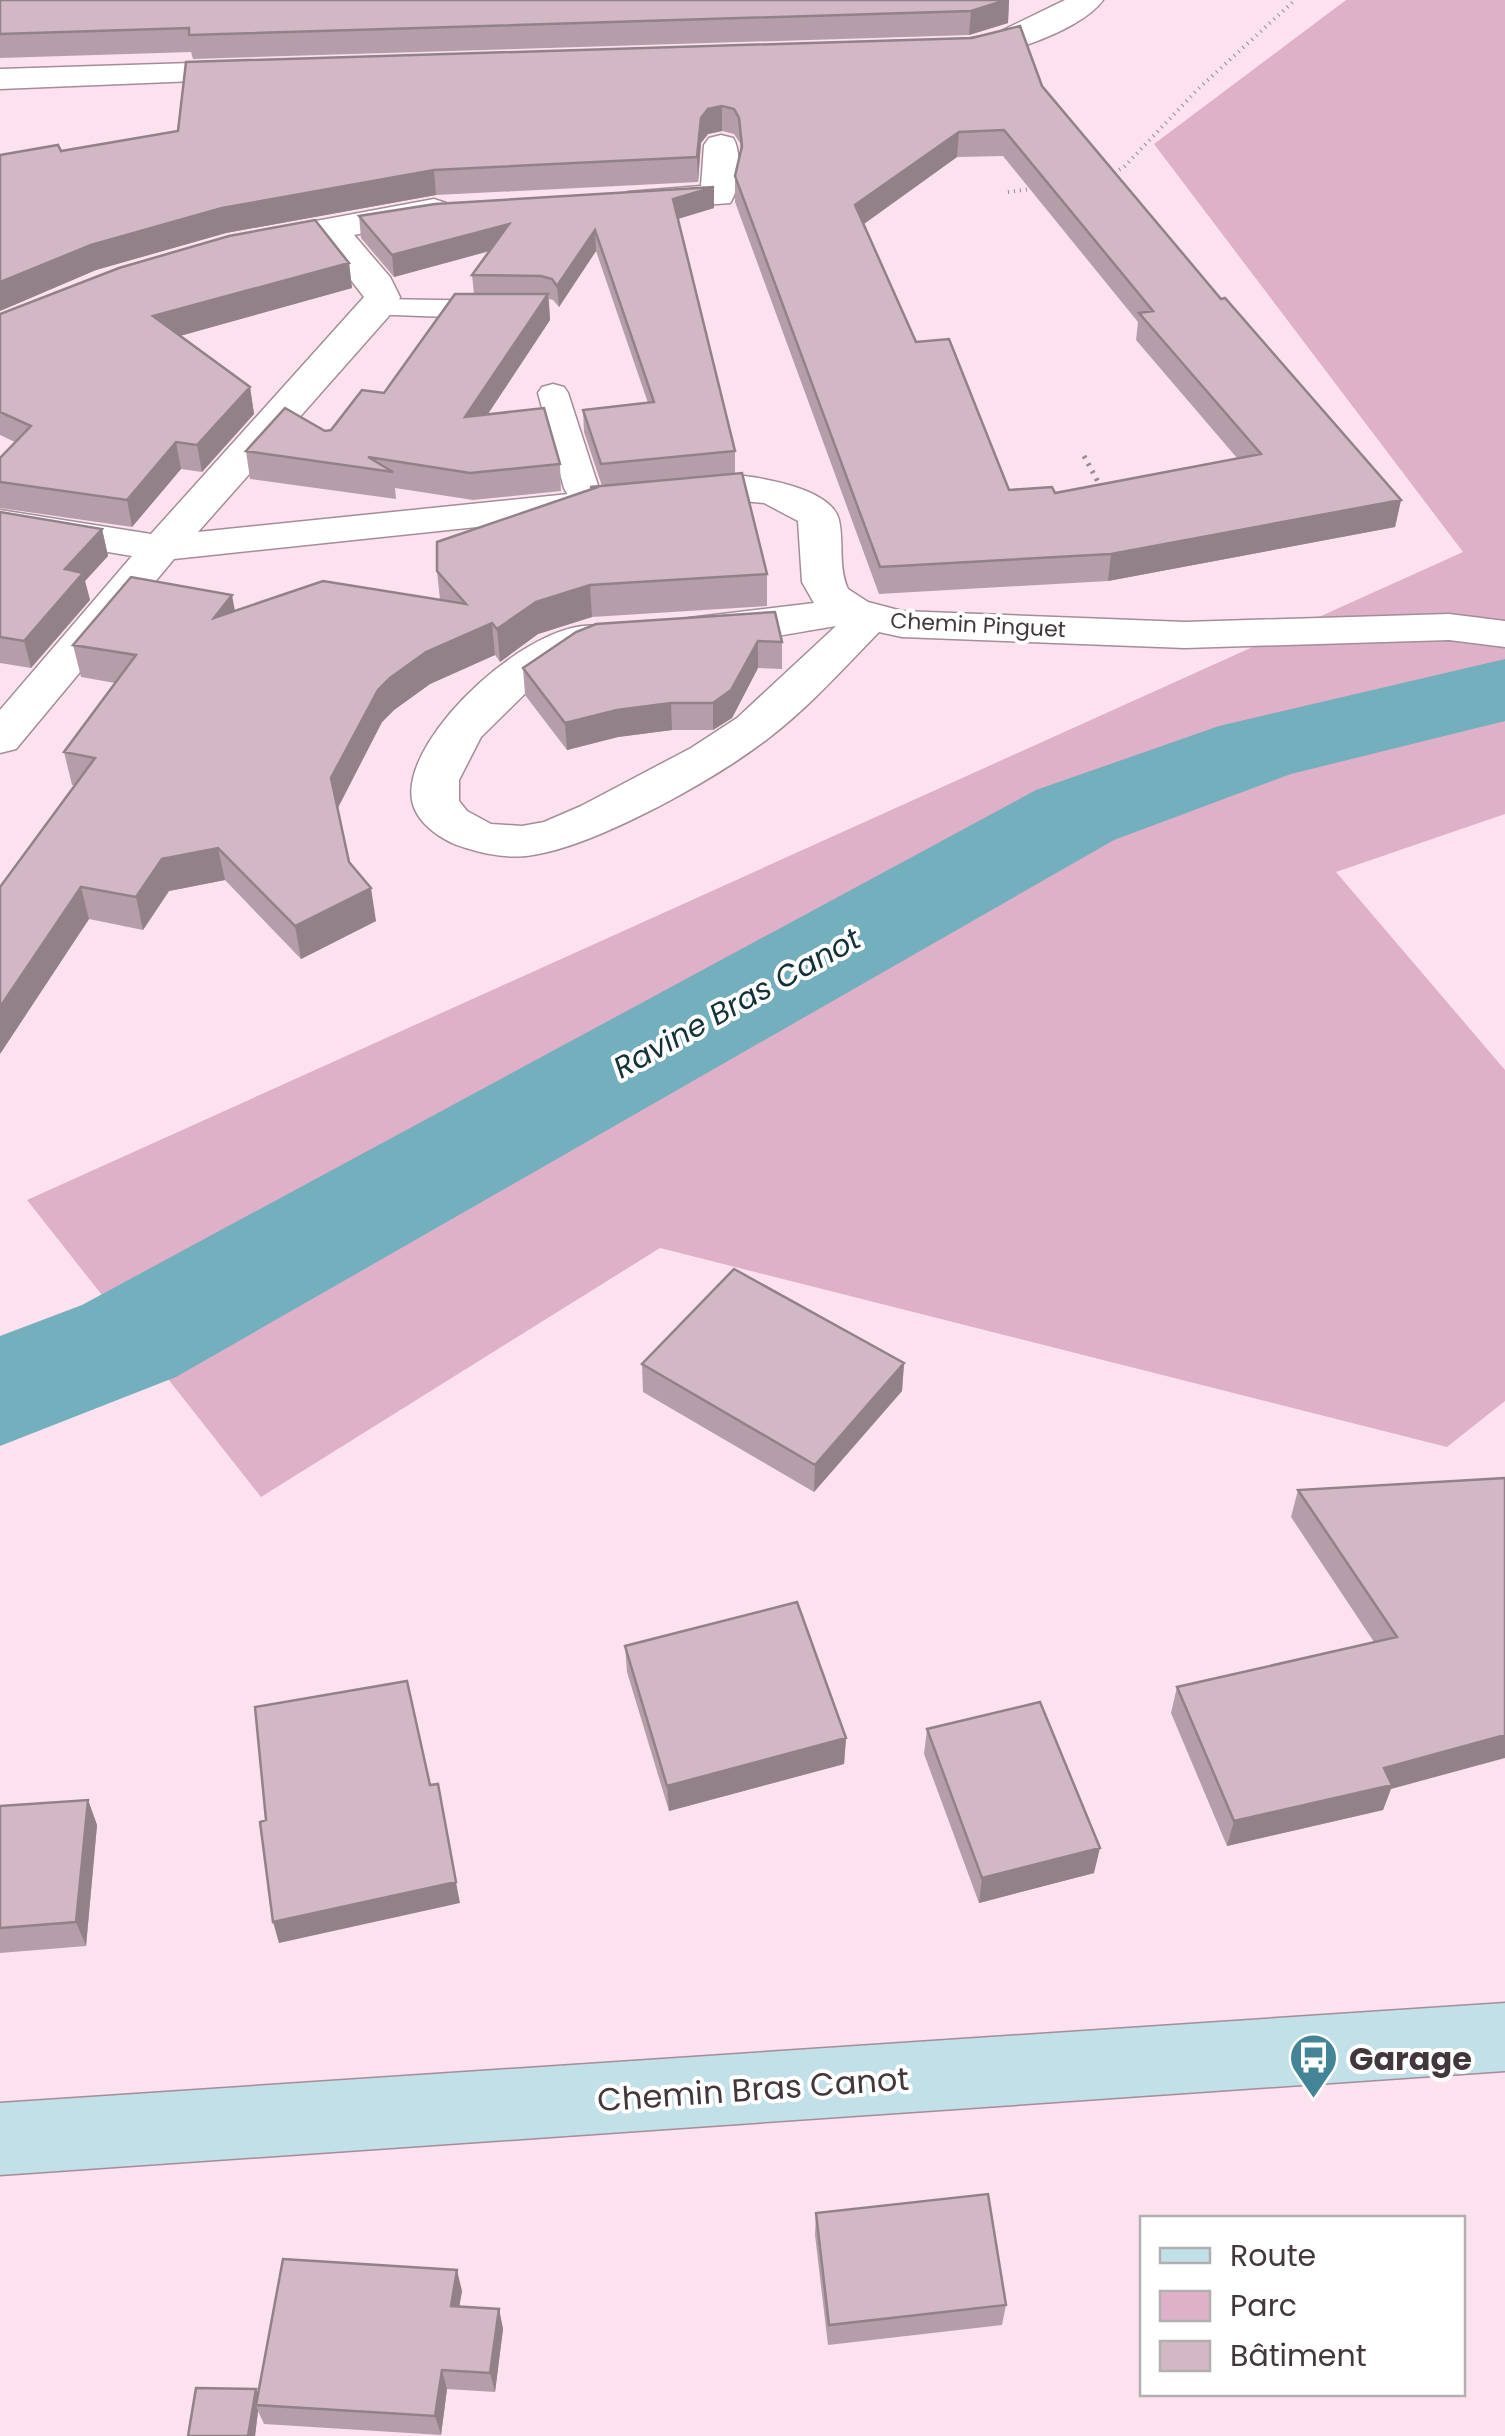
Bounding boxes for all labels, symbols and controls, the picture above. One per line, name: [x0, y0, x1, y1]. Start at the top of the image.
street label: Chemin Pinguet: [890, 605, 1066, 645]
water label: Ravine Bras Canot: [606, 917, 869, 1089]
bus stop icon: Garage: [1288, 2032, 1340, 2100]
place label: Garage: [1349, 2036, 1472, 2081]
street label: Chemin Bras Canot: [596, 2056, 910, 2122]
legend: [1140, 2216, 1465, 2396]
text: Route: [1230, 2234, 1316, 2277]
text: Parc: [1230, 2284, 1297, 2327]
text: Bâtiment: [1230, 2334, 1367, 2377]

